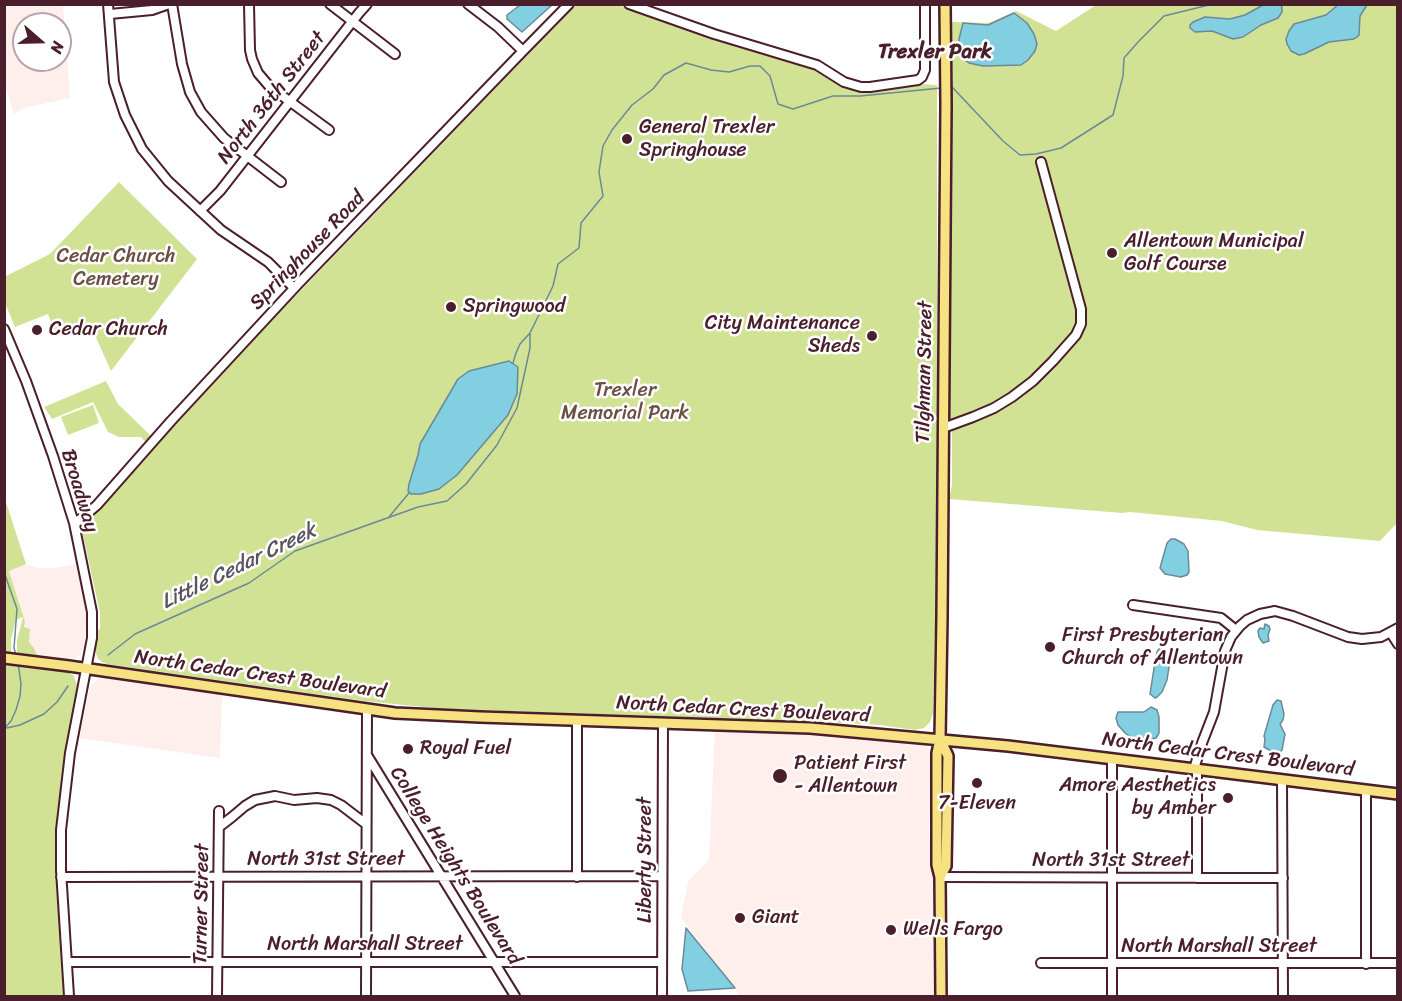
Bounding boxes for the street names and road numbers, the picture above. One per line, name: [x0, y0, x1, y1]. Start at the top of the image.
street label: North 36th Street: [213, 27, 331, 169]
street label: Springhouse Road: [245, 187, 371, 315]
street label: Tilghman Street: [912, 301, 938, 443]
street label: Broadway: [55, 446, 103, 536]
street label: North Cedar Crest Boulevard: [133, 645, 387, 705]
street label: North Cedar Crest Boulevard: [616, 691, 870, 729]
street label: North Cedar Crest Boulevard: [1101, 728, 1355, 782]
street label: College Heights Boulevard: [384, 762, 526, 970]
street label: Liberty Street: [634, 797, 658, 923]
street label: Turner Street: [189, 843, 215, 965]
street label: North 31st Street: [247, 848, 405, 872]
street label: North 31st Street: [1032, 849, 1190, 873]
street label: North Marshall Street: [267, 933, 463, 957]
street label: North Marshall Street: [1121, 935, 1317, 959]

